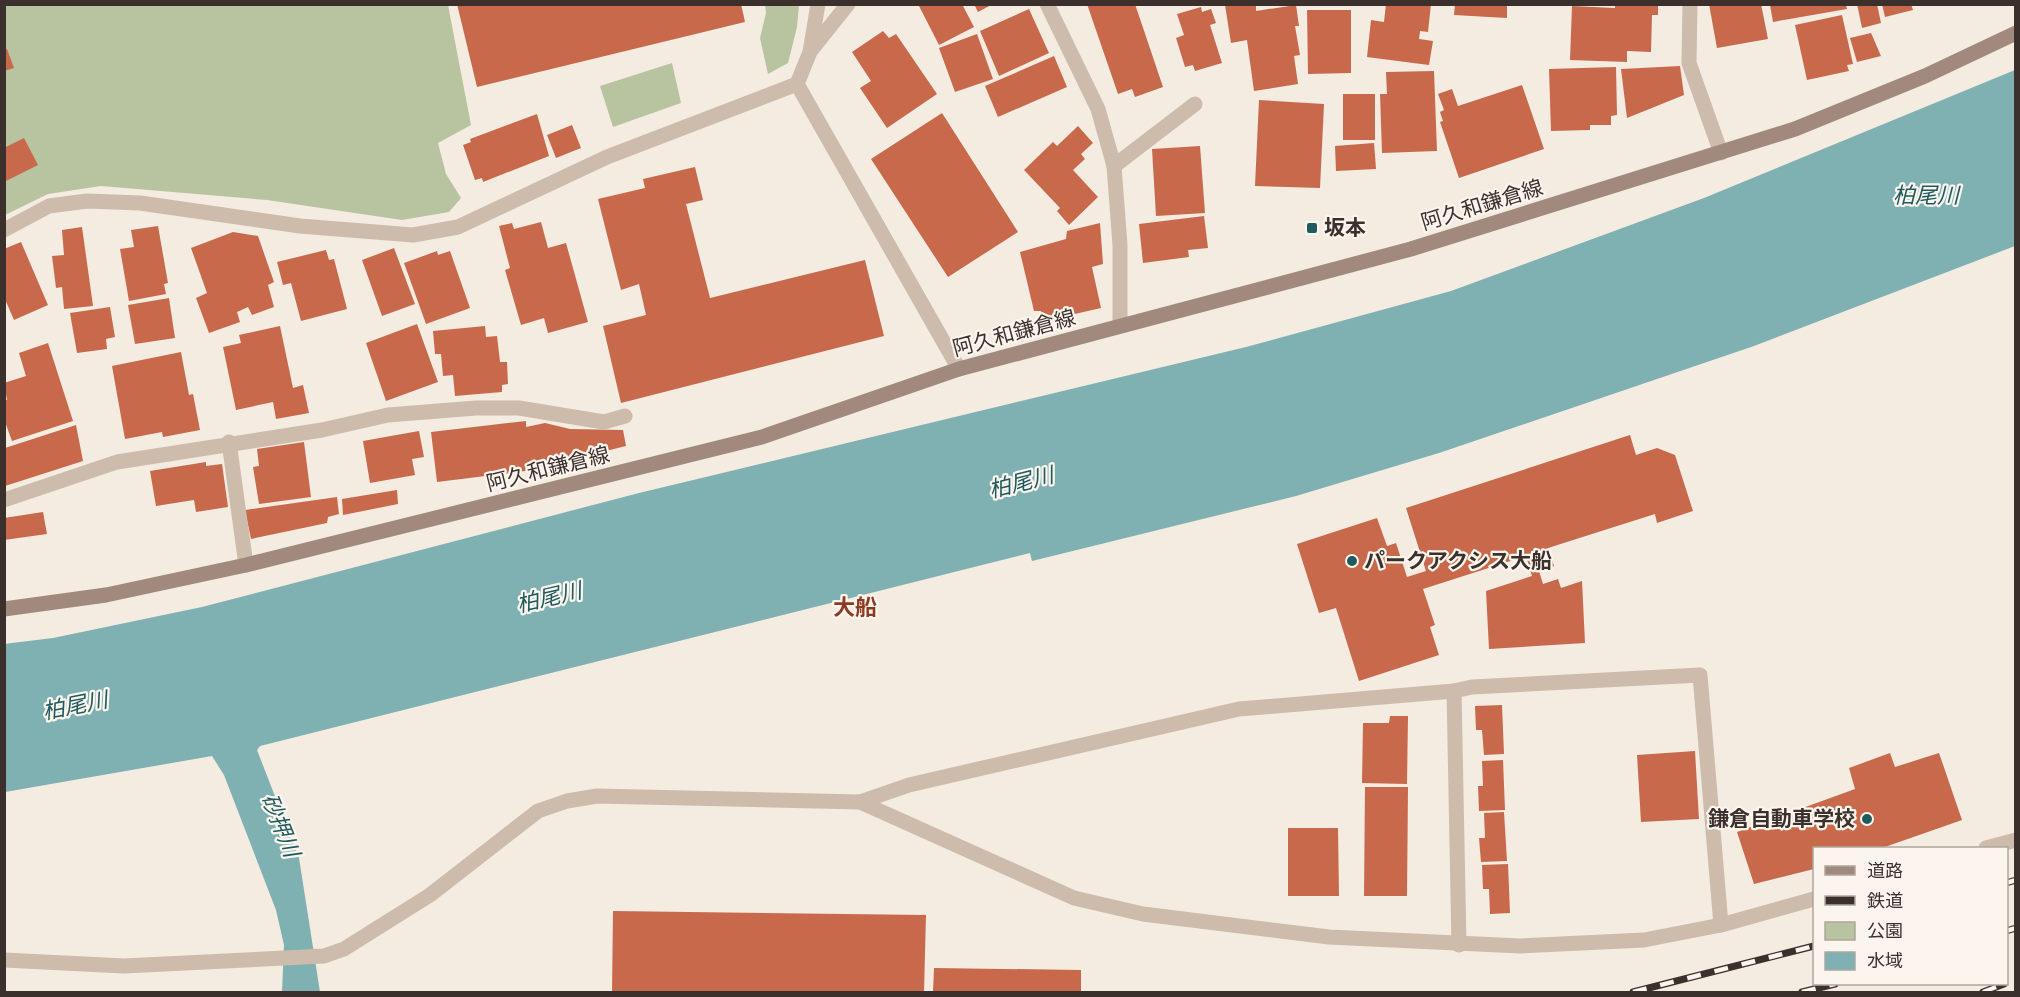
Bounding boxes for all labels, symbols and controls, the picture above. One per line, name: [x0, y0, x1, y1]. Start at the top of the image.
street label: 阿久和鎌倉線: [1418, 173, 1546, 237]
water label: 柏尾川: [1893, 181, 1961, 211]
place label: 坂本: [1324, 214, 1366, 242]
marker: 坂本: [1305, 221, 1319, 235]
street label: 阿久和鎌倉線: [950, 303, 1078, 363]
street label: 阿久和鎌倉線: [483, 440, 613, 498]
water label: 柏尾川: [986, 460, 1059, 506]
place label: パークアクシス大船: [1364, 547, 1552, 575]
marker: パークアクシス大船: [1345, 554, 1359, 568]
water label: 柏尾川: [514, 575, 587, 620]
district label: 大船: [833, 593, 877, 623]
water label: 柏尾川: [40, 685, 112, 727]
water label: 砂押川: [254, 789, 307, 863]
place label: 鎌倉自動車学校: [1708, 805, 1855, 833]
marker: 鎌倉自動車学校: [1860, 812, 1874, 826]
legend: [1813, 847, 2008, 985]
text: 道路: [1867, 859, 1903, 883]
text: 鉄道: [1867, 889, 1903, 913]
text: 公園: [1867, 919, 1903, 943]
text: 水域: [1867, 949, 1903, 973]

